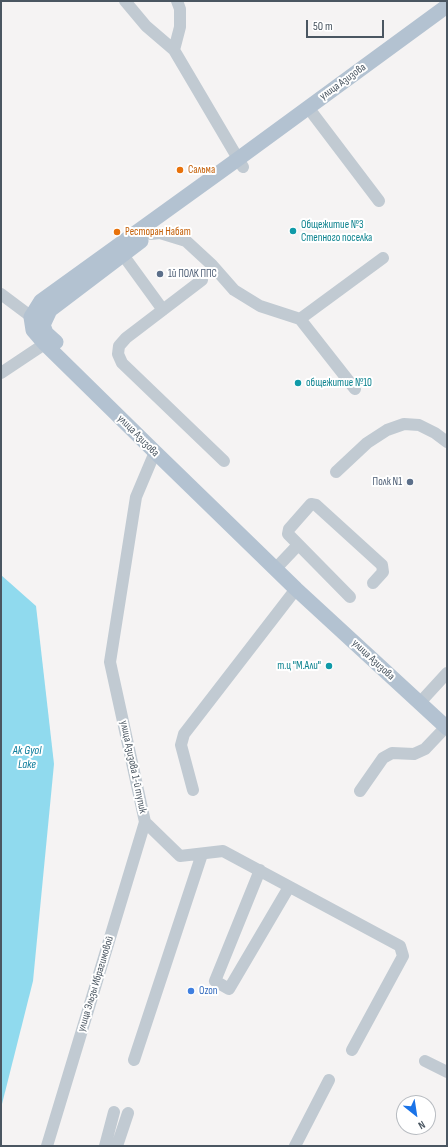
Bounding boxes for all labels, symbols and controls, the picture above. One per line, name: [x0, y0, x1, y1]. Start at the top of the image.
scale bar: [308, 12, 386, 38]
text: 50 m: [313, 19, 333, 34]
street label: улица Азизова: [317, 61, 369, 103]
place label: Сальма: [188, 163, 215, 177]
marker: Сальма: [175, 165, 185, 175]
place label: Общежитие №3 Степного поселка: [301, 218, 372, 244]
place label: Ресторан Набат: [125, 225, 191, 239]
marker: Общежитие №3 Степного поселка: [288, 226, 298, 236]
marker: Ресторан Набат: [112, 227, 122, 237]
place label: 1й ПОЛК ППС: [168, 267, 217, 281]
marker: 1й ПОЛК ППС: [155, 269, 165, 279]
place label: общежитие №10: [306, 376, 372, 390]
marker: общежитие №10: [293, 378, 303, 388]
street label: улица Азизова: [114, 412, 162, 460]
place label: Полк N1: [373, 475, 402, 489]
marker: Полк N1: [405, 477, 415, 487]
street label: улица Азизова: [349, 637, 397, 683]
place label: т.ц "М.Али": [277, 659, 321, 673]
marker: т.ц "М.Али": [324, 661, 334, 671]
street label: улица Азизова 1-й тупик: [117, 719, 149, 815]
water label: Ak Gyol Lake: [13, 744, 41, 772]
street label: улица Эльзы Ибрагимовой: [75, 935, 117, 1033]
place label: Ozon: [199, 984, 217, 998]
marker: Ozon: [186, 986, 196, 996]
north arrow: [396, 1095, 436, 1135]
text: N: [416, 1118, 428, 1132]

